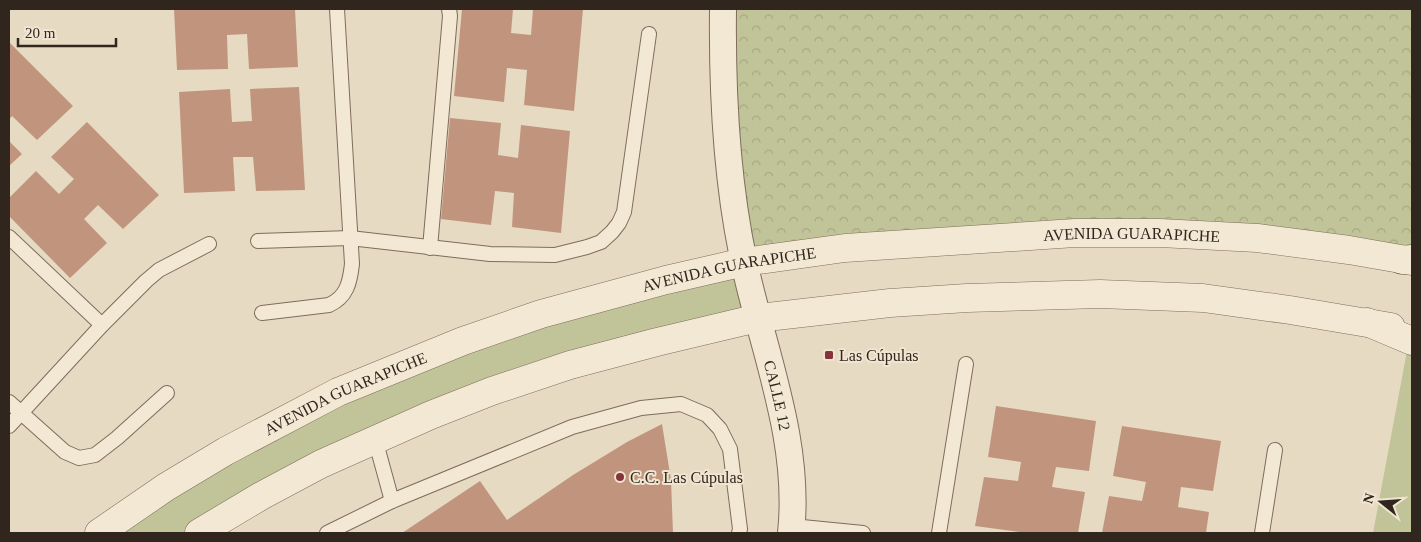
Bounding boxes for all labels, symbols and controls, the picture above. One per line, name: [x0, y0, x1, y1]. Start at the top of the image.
scale bar: [18, 15, 115, 47]
text: 20 m: [25, 25, 56, 41]
street label: AVENIDA GUARAPICHE: [1043, 225, 1221, 245]
street label: AVENIDA GUARAPICHE: [640, 244, 817, 295]
place label: Las Cúpulas: [839, 347, 919, 365]
street label: AVENIDA GUARAPICHE: [261, 348, 429, 438]
marker: Las Cúpulas: [823, 349, 835, 361]
street label: CALLE 12: [761, 358, 794, 432]
place label: C.C. Las Cúpulas: [630, 469, 743, 487]
marker: C.C. Las Cúpulas: [614, 471, 626, 483]
north arrow: [1356, 477, 1406, 527]
text: N: [1360, 491, 1378, 505]

